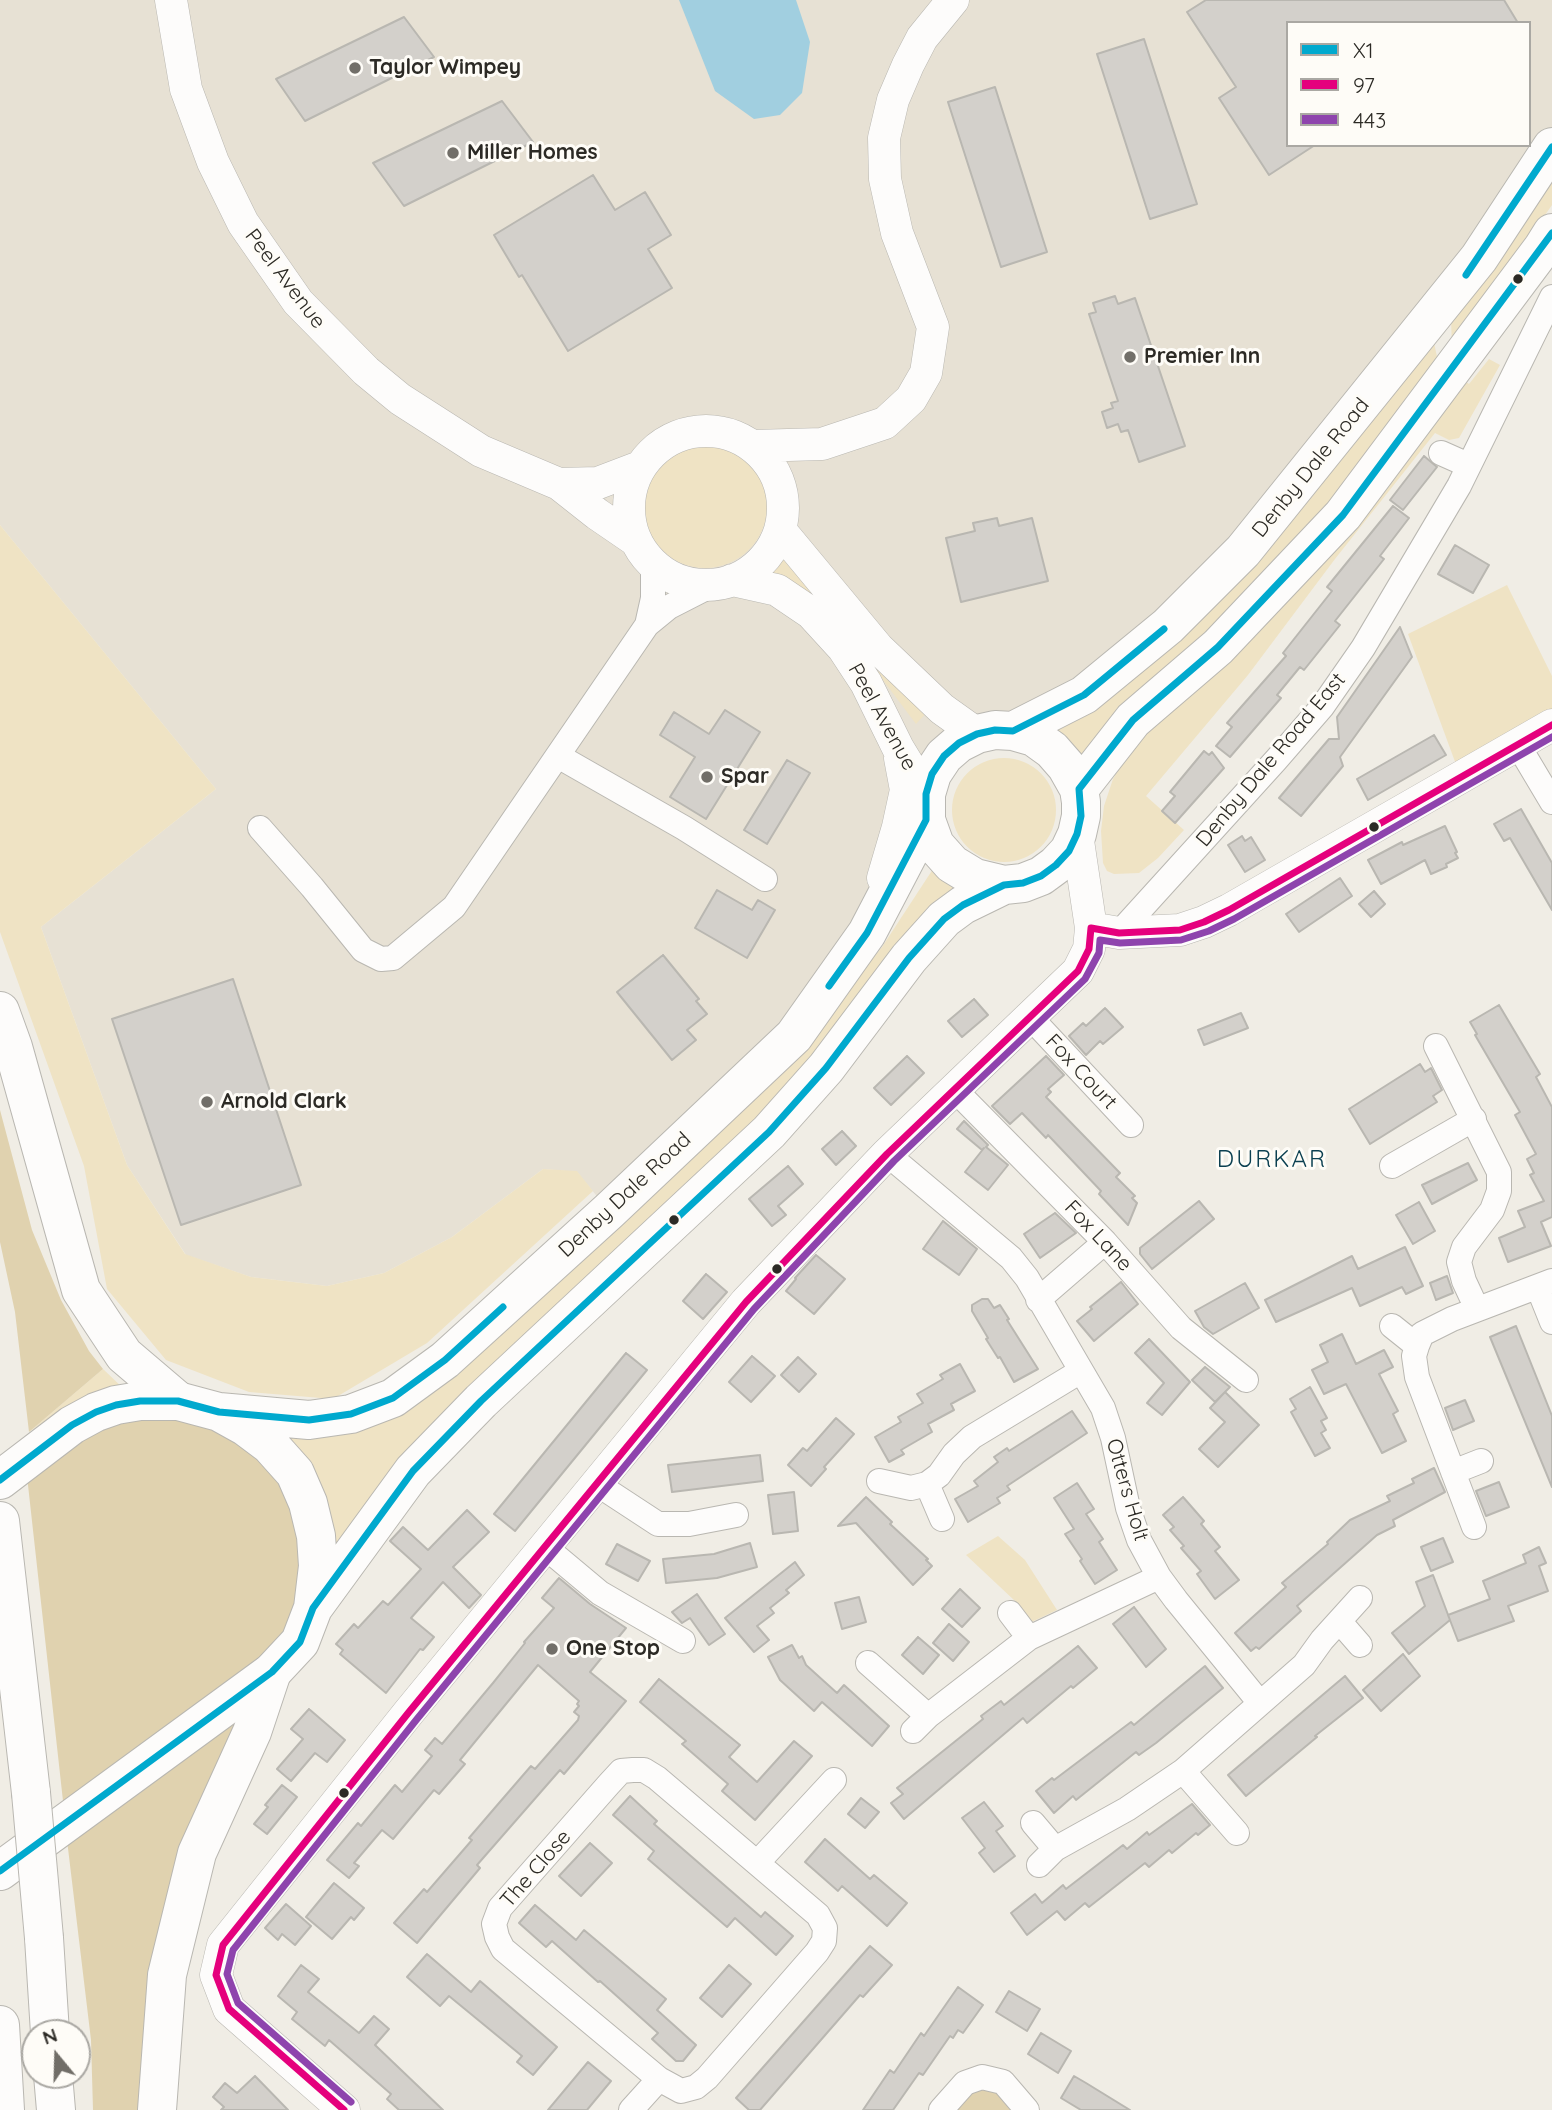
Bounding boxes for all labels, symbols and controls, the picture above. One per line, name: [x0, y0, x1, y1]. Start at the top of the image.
legend: [1286, 21, 1531, 147]
text: X1: [1353, 37, 1374, 63]
place label: Taylor Wimpey: [369, 55, 521, 81]
marker: Taylor Wimpey: [347, 60, 363, 76]
text: 97: [1353, 72, 1375, 98]
text: 443: [1353, 107, 1386, 133]
place label: Miller Homes: [467, 140, 598, 166]
marker: Miller Homes: [445, 145, 461, 161]
street label: Peel Avenue: [239, 224, 331, 334]
unlabelled marker: [1511, 272, 1525, 286]
place label: Premier Inn: [1144, 344, 1260, 370]
marker: Premier Inn: [1122, 349, 1138, 365]
street label: Denby Dale Road: [1247, 393, 1375, 543]
street label: Peel Avenue: [842, 659, 922, 775]
street label: Denby Dale Road East: [1191, 668, 1351, 852]
place label: Spar: [721, 764, 769, 790]
marker: Spar: [699, 769, 715, 785]
unlabelled marker: [1367, 820, 1381, 834]
street label: Fox Court: [1040, 1029, 1122, 1115]
place label: Arnold Clark: [221, 1089, 347, 1115]
marker: Arnold Clark: [199, 1094, 215, 1110]
street label: Denby Dale Road: [554, 1127, 696, 1263]
district label: DURKAR: [1218, 1146, 1326, 1174]
street label: Fox Lane: [1059, 1195, 1137, 1277]
unlabelled marker: [667, 1213, 681, 1227]
unlabelled marker: [770, 1262, 784, 1276]
street label: Otters Holt: [1100, 1436, 1154, 1544]
place label: One Stop: [566, 1636, 660, 1662]
marker: One Stop: [544, 1641, 560, 1657]
unlabelled marker: [337, 1786, 351, 1800]
street label: The Close: [495, 1825, 577, 1913]
north arrow: [21, 2019, 91, 2089]
text: N: [39, 2022, 60, 2050]

